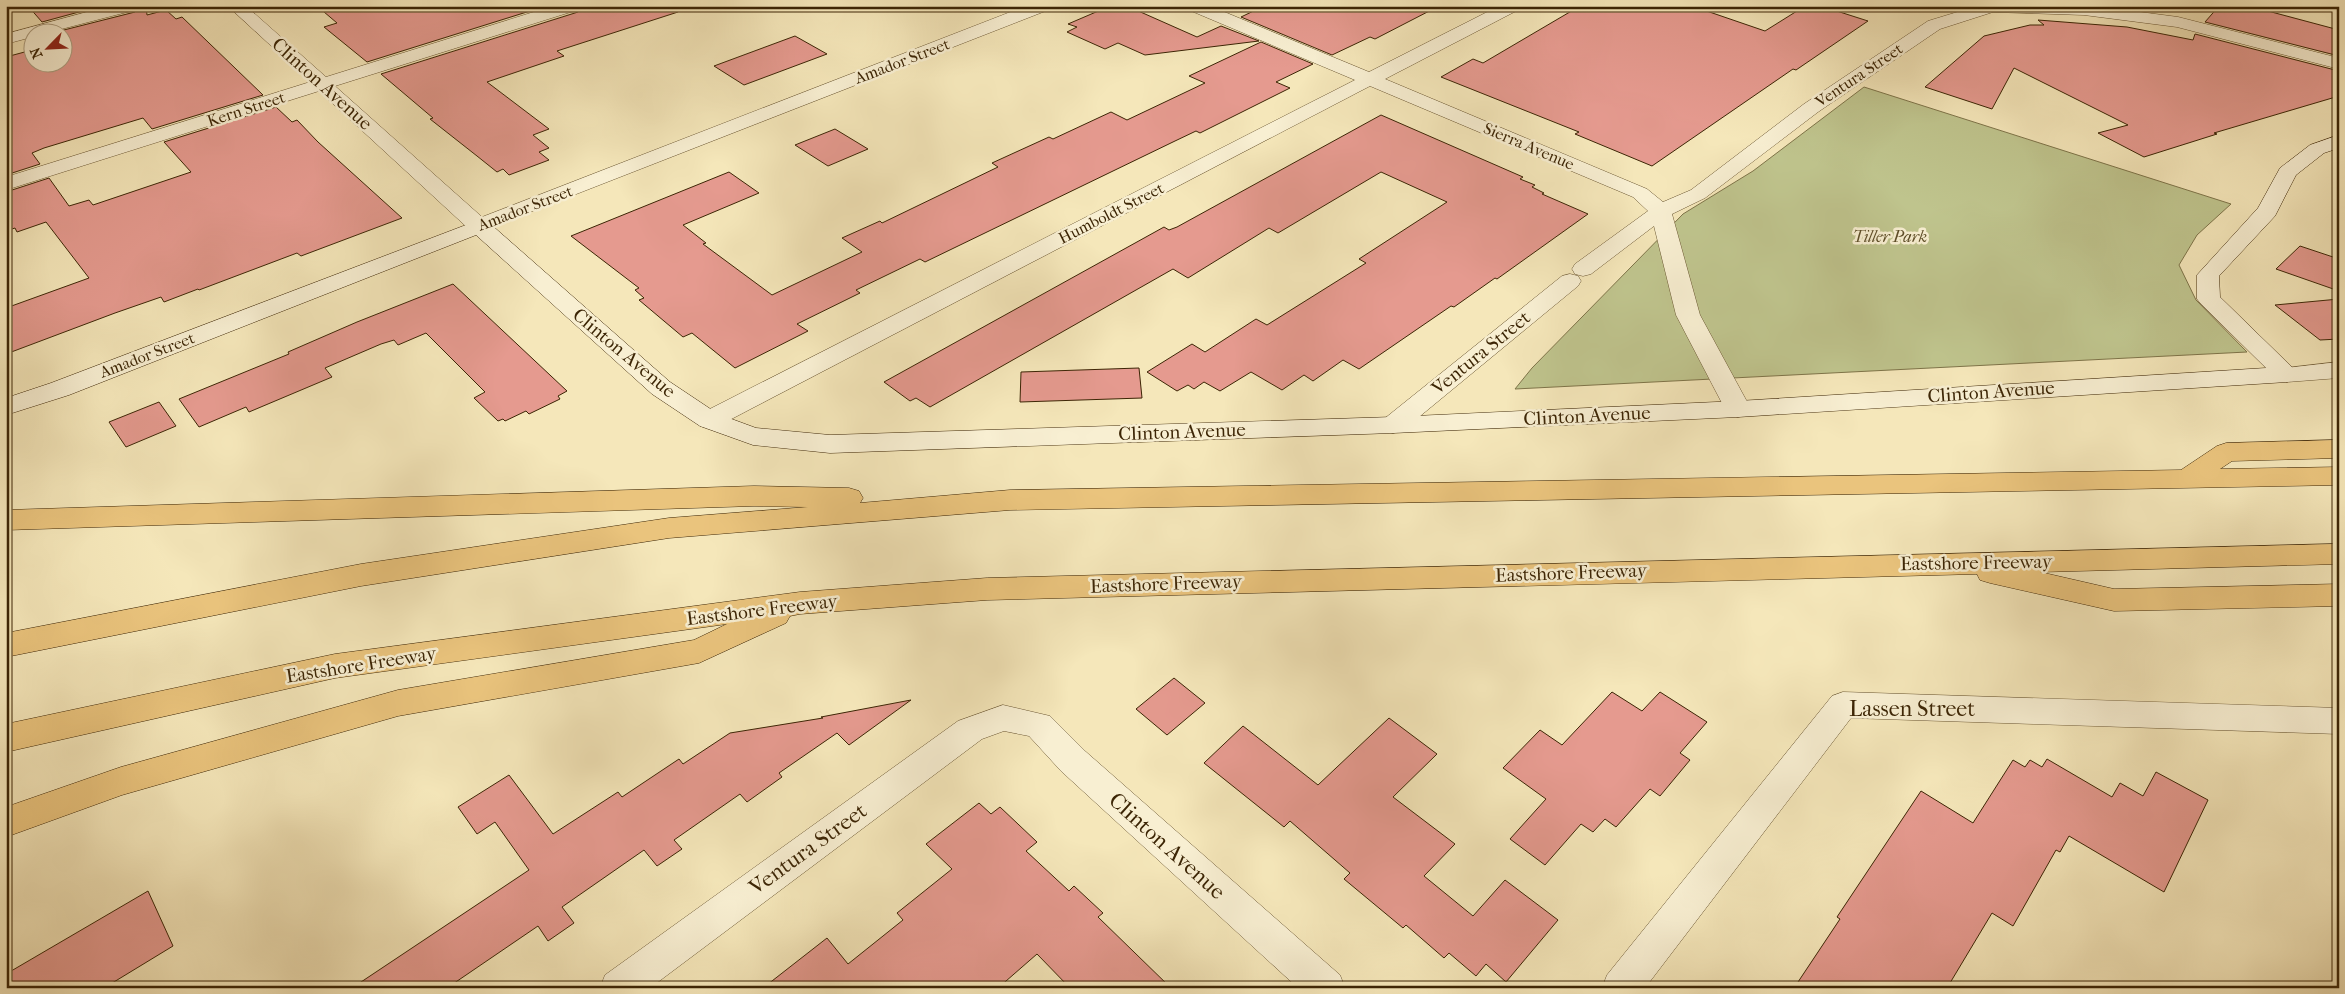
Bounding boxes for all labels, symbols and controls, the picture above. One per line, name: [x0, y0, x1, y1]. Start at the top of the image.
north arrow: [22, 22, 72, 72]
street label: Clinton Avenue: [267, 33, 377, 135]
street label: Amador Street: [851, 34, 952, 88]
street label: Ventura Street: [1811, 39, 1907, 112]
text: N: [27, 44, 47, 61]
street label: Kern Street: [205, 87, 288, 131]
street label: Sierra Avenue: [1481, 118, 1577, 174]
street label: Humboldt Street: [1055, 178, 1167, 248]
street label: Amador Street: [474, 181, 575, 235]
park label: Tiller Park: [1853, 227, 1927, 246]
street label: Clinton Avenue: [568, 304, 680, 402]
street label: Ventura Street: [1427, 306, 1535, 400]
street label: Amador Street: [96, 328, 197, 382]
street label: Clinton Avenue: [1927, 377, 2055, 407]
street label: Clinton Avenue: [1523, 402, 1651, 430]
street label: Clinton Avenue: [1118, 419, 1246, 445]
street label: Eastshore Freeway: [1900, 551, 2053, 575]
street label: Eastshore Freeway: [1495, 559, 1648, 587]
street label: Eastshore Freeway: [1090, 570, 1243, 598]
street label: Eastshore Freeway: [685, 590, 840, 630]
street label: Eastshore Freeway: [284, 642, 439, 688]
street label: Lassen Street: [1849, 696, 1975, 722]
street label: Clinton Avenue: [1104, 787, 1231, 905]
street label: Ventura Street: [743, 797, 872, 901]

